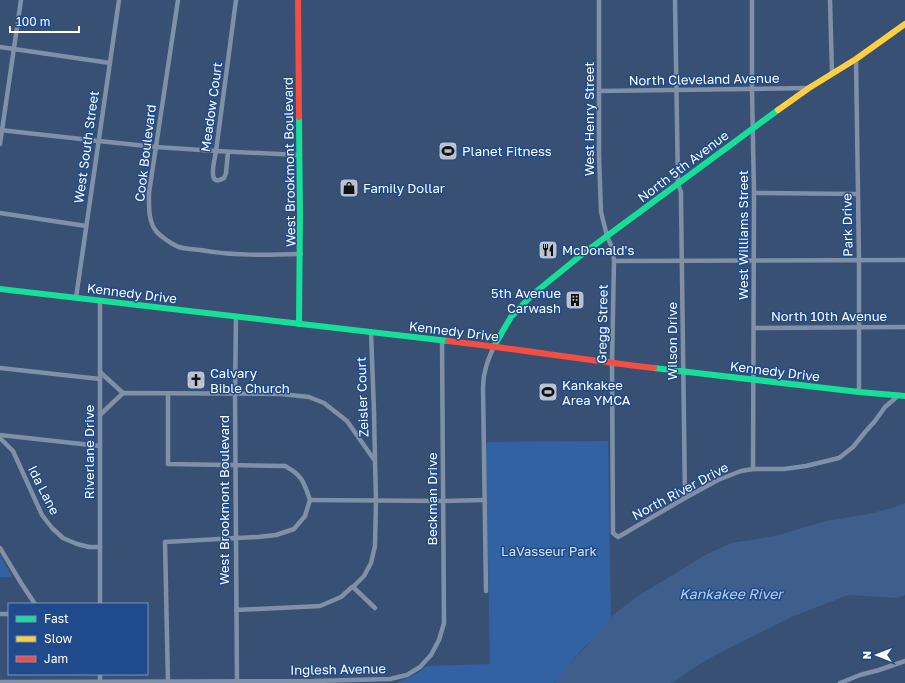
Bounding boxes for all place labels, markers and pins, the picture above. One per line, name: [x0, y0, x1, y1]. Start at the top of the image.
sports icon: Planet Fitness: [437, 140, 459, 162]
place label: Planet Fitness: [462, 143, 552, 159]
shop icon: Family Dollar: [338, 177, 360, 199]
place label: Family Dollar: [363, 180, 445, 196]
restaurant icon: McDonald's: [537, 239, 559, 261]
place label: McDonald's: [562, 242, 634, 258]
place label: 5th Avenue Carwash: [491, 285, 561, 316]
building icon: 5th Avenue Carwash: [564, 289, 586, 311]
place label: Calvary Bible Church: [210, 365, 290, 396]
church icon: Calvary Bible Church: [185, 369, 207, 391]
place label: Kankakee Area YMCA: [562, 377, 631, 408]
sports icon: Kankakee Area YMCA: [537, 381, 559, 403]

